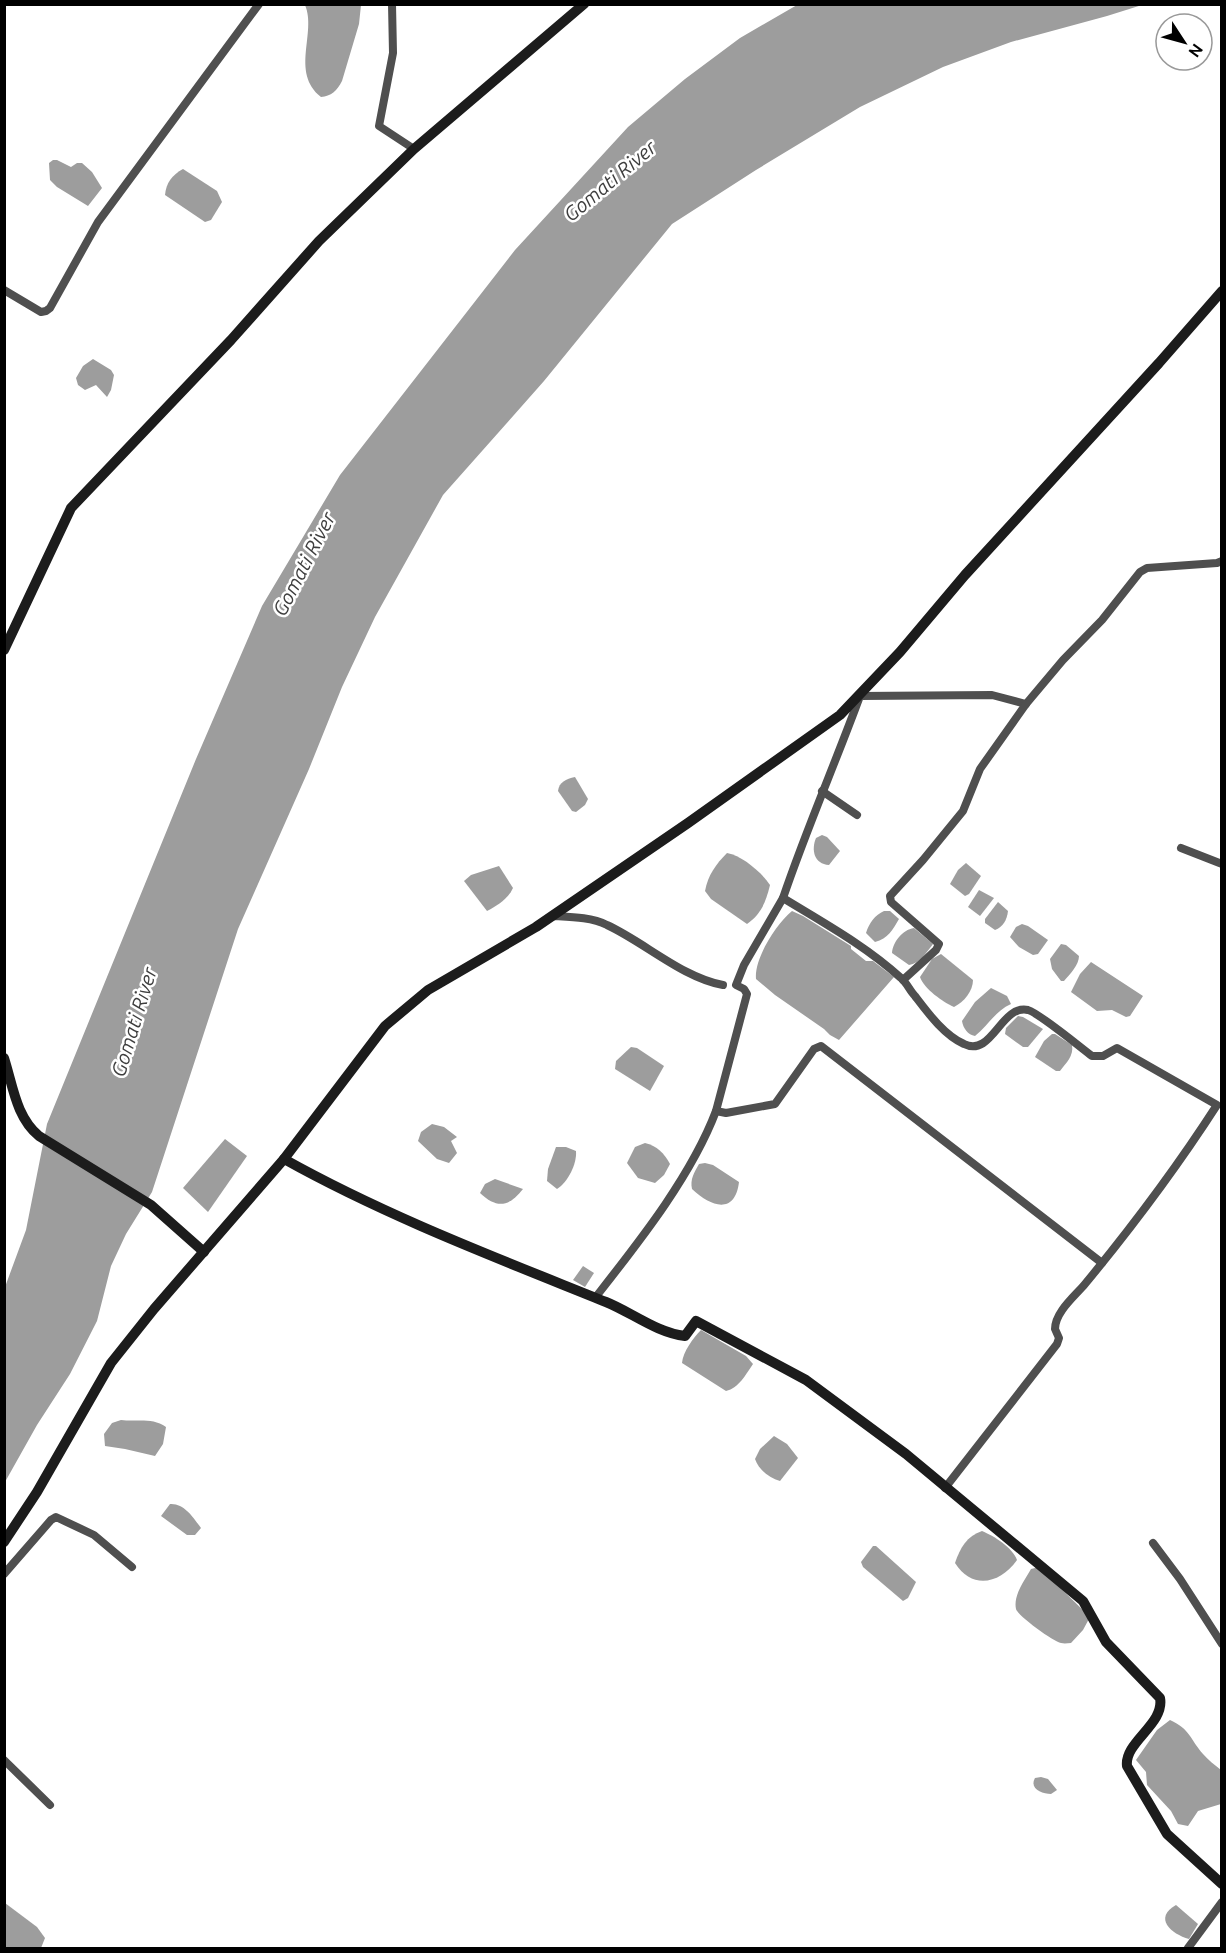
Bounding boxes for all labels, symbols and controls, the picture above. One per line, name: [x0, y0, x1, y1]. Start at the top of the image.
north arrow: [1154, 12, 1214, 72]
text: N: [1185, 41, 1207, 61]
water label: Gomati River: [559, 135, 661, 226]
water label: Gomati River: [268, 507, 340, 619]
water label: Gomati River: [106, 963, 161, 1079]

